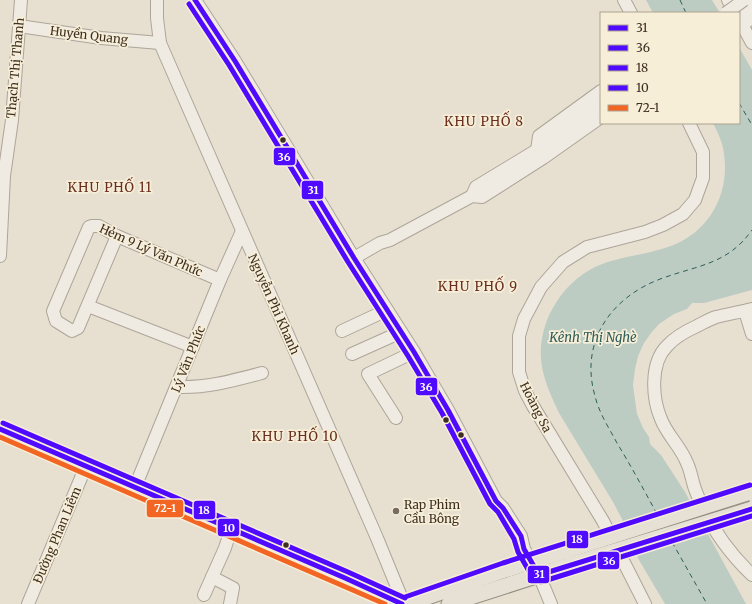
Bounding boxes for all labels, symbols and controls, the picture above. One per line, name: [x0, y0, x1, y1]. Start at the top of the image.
legend: [600, 12, 740, 124]
street label: Thạch Thị Thanh: [3, 17, 27, 119]
text: 31: [636, 20, 648, 35]
street label: Huyền Quang: [49, 23, 130, 47]
text: 36: [636, 40, 650, 55]
text: 18: [636, 60, 648, 75]
text: 10: [636, 80, 649, 95]
text: 72-1: [636, 100, 660, 115]
district label: KHU PHỐ 8: [444, 110, 524, 130]
unlabelled marker: [278, 135, 288, 145]
line badge: 36: [273, 147, 296, 166]
text: 36: [278, 150, 291, 164]
district label: KHU PHỐ 11: [68, 176, 152, 196]
line badge: 31: [301, 180, 324, 200]
text: 31: [308, 183, 318, 197]
street label: Hẻm 9 Lý Văn Phức: [97, 221, 205, 279]
street label: Nguyễn Phi Khanh: [245, 251, 303, 357]
district label: KHU PHỐ 9: [438, 275, 518, 295]
street label: Lý Văn Phức: [168, 323, 208, 395]
water label: Kênh Thị Nghè: [548, 329, 637, 346]
line badge: 36: [415, 377, 438, 396]
street label: Hoàng Sa: [517, 379, 555, 435]
text: 36: [420, 380, 433, 394]
unlabelled marker: [441, 415, 451, 425]
district label: KHU PHỐ 10: [251, 425, 339, 445]
unlabelled marker: [456, 430, 466, 440]
street label: Đường Phan Liêm: [30, 484, 84, 586]
place label: Rạp Phim Cầu Bông: [404, 497, 460, 526]
line badge: 72-1: [146, 499, 184, 518]
line badge: 18: [193, 500, 216, 520]
text: 72-1: [154, 501, 176, 515]
text: 18: [198, 503, 210, 517]
marker: Rạp Phim Cầu Bông: [391, 506, 401, 516]
line badge: 10: [217, 518, 240, 537]
text: 10: [223, 521, 235, 535]
line badge: 18: [566, 530, 589, 549]
text: 18: [571, 532, 583, 546]
unlabelled marker: [281, 540, 291, 550]
line badge: 36: [597, 551, 620, 570]
text: 36: [603, 554, 616, 568]
line badge: 31: [527, 565, 550, 584]
text: 31: [534, 567, 544, 581]

